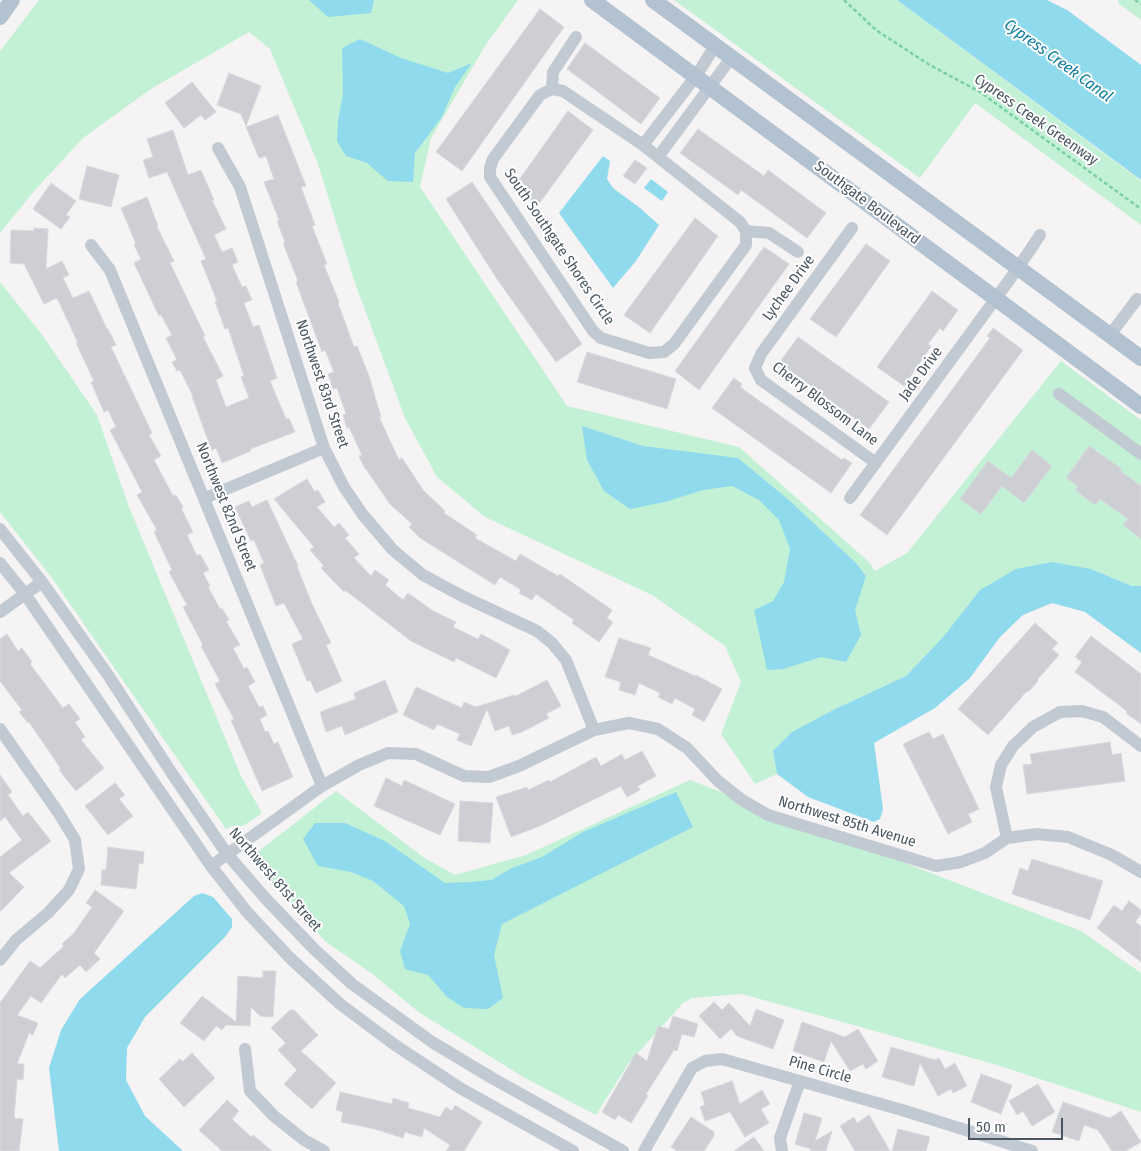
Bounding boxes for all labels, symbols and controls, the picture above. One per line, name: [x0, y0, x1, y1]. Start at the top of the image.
water label: Cypress Creek Canal: [1000, 15, 1116, 107]
street label: Cypress Creek Greenway: [971, 70, 1101, 170]
street label: Southgate Boulevard: [811, 157, 923, 249]
street label: South Southgate Shores Circle: [500, 165, 618, 329]
street label: Lychee Drive: [759, 252, 819, 324]
street label: Northwest 83rd Street: [292, 317, 352, 451]
street label: Jade Drive: [895, 344, 947, 404]
street label: Cherry Blossom Lane: [768, 358, 882, 450]
street label: Northwest 82nd Street: [192, 440, 260, 574]
street label: Northwest 85th Avenue: [776, 793, 918, 851]
street label: Northwest 81st Street: [225, 824, 325, 936]
street label: Pine Circle: [787, 1052, 853, 1088]
scale bar: [971, 1108, 1066, 1140]
text: 50 m: [976, 1118, 1006, 1136]

